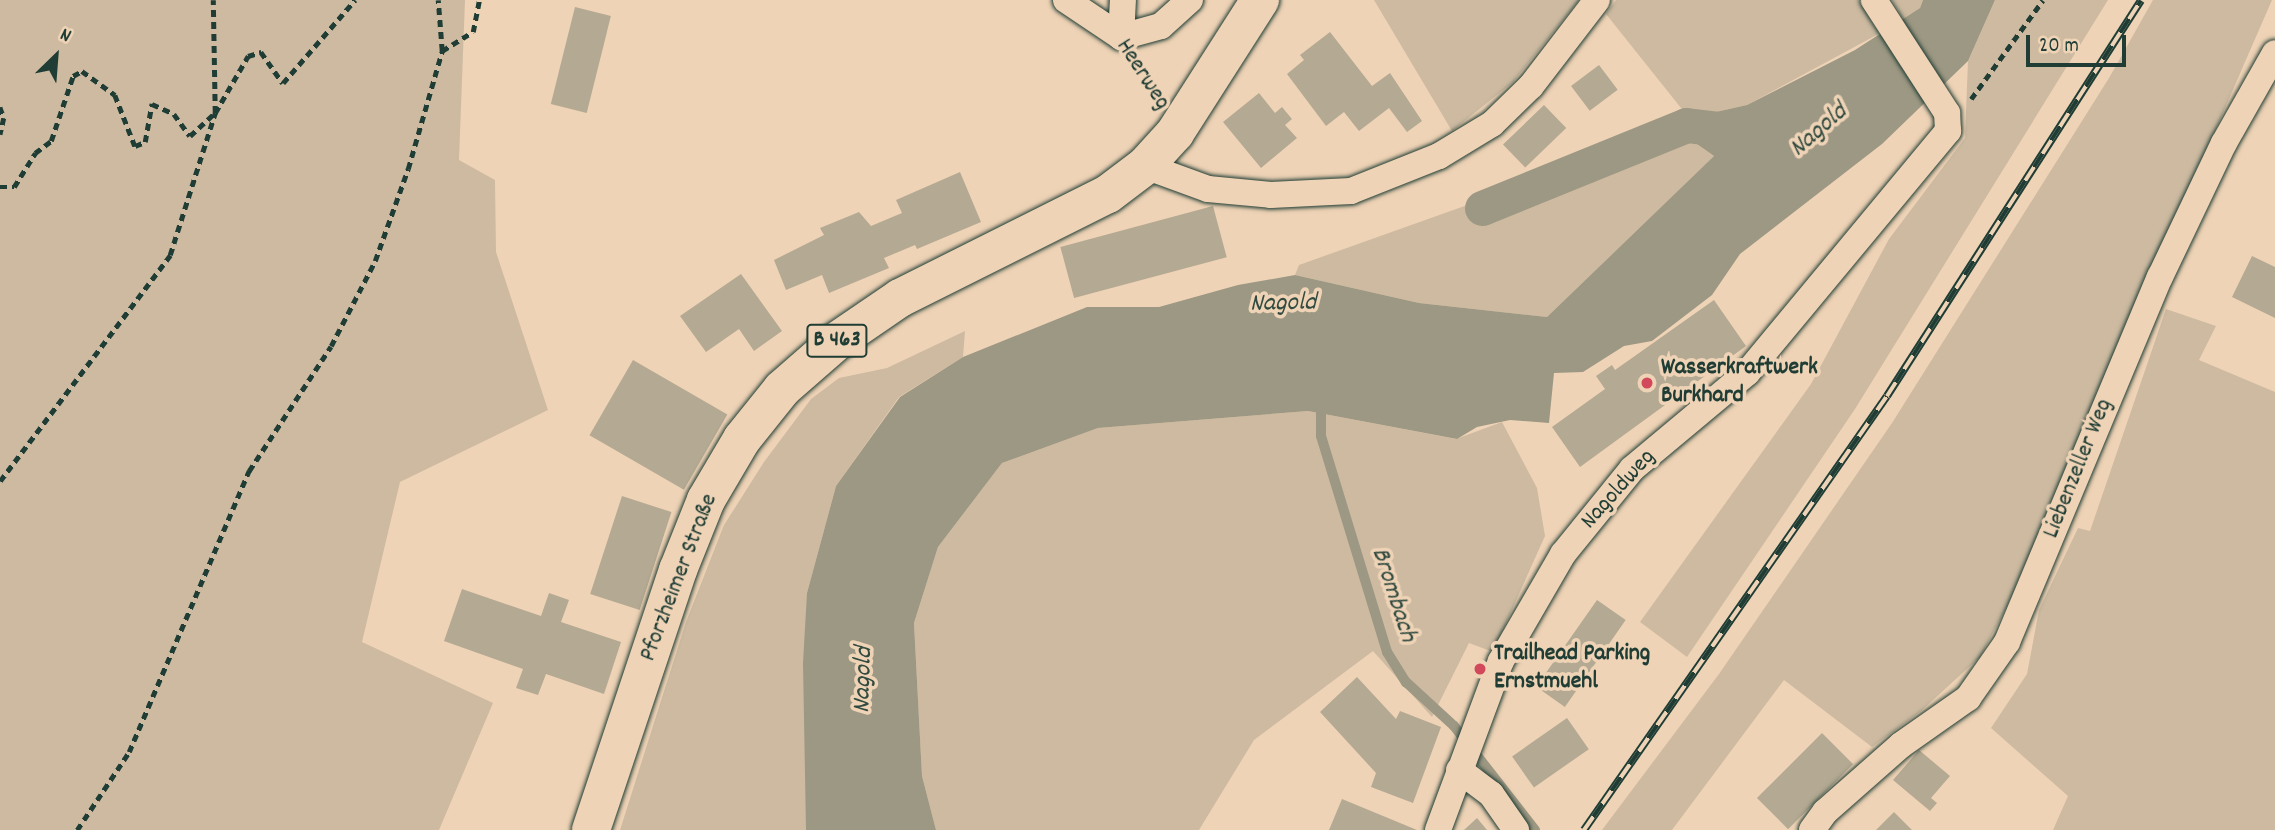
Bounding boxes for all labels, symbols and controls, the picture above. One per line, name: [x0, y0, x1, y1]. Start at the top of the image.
north arrow: [21, 21, 91, 91]
scale bar: [2030, 21, 2130, 65]
text: N: [55, 22, 75, 51]
text: 20 m: [2039, 32, 2079, 62]
street label: Heerweg: [1108, 34, 1176, 116]
water label: Nagold: [1784, 97, 1854, 165]
water label: Nagold: [1250, 288, 1316, 320]
road number: B 463: [806, 322, 868, 360]
place label: Wasserkraftwerk Burkhard: [1661, 355, 1818, 411]
marker: Wasserkraftwerk Burkhard: [1639, 375, 1655, 391]
street label: Liebenzeller Weg: [2038, 395, 2120, 543]
street label: Nagoldweg: [1576, 444, 1662, 536]
street label: Pforzheimer Straße: [635, 490, 725, 666]
water label: Brombach: [1363, 544, 1423, 646]
place label: Trailhead Parking Ernstmuehl: [1494, 641, 1650, 697]
water label: Nagold: [847, 646, 881, 714]
marker: Trailhead Parking Ernstmuehl: [1472, 661, 1488, 677]

